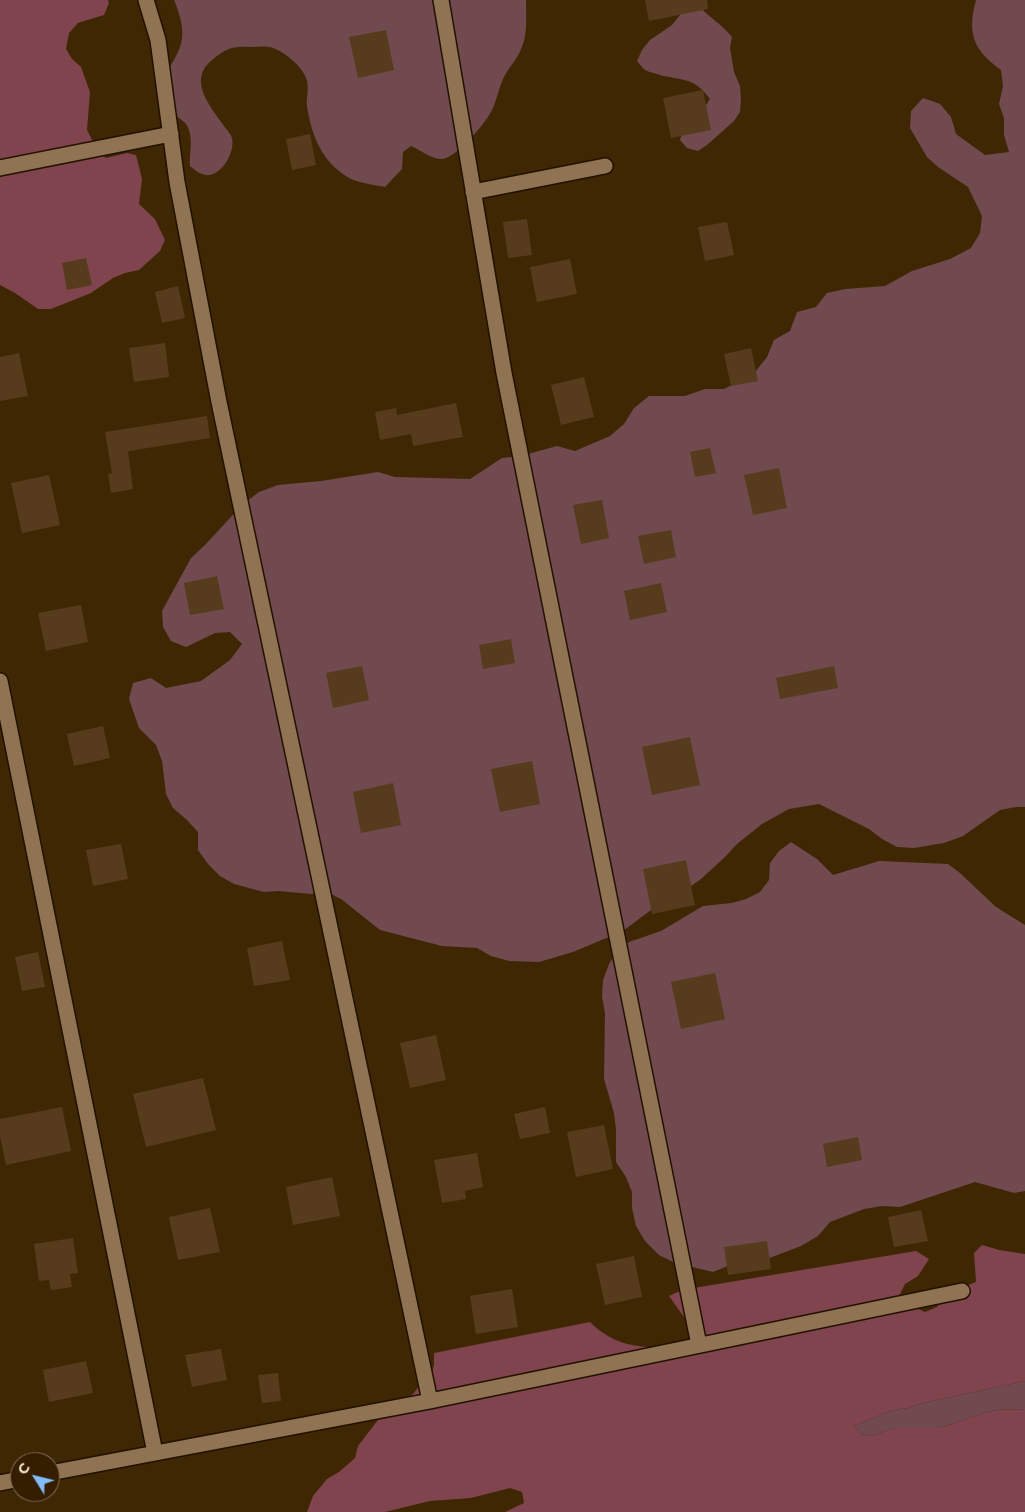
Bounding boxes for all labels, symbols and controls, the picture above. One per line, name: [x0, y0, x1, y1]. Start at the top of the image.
north arrow: [10, 1452, 60, 1502]
text: С: [13, 1459, 34, 1478]

